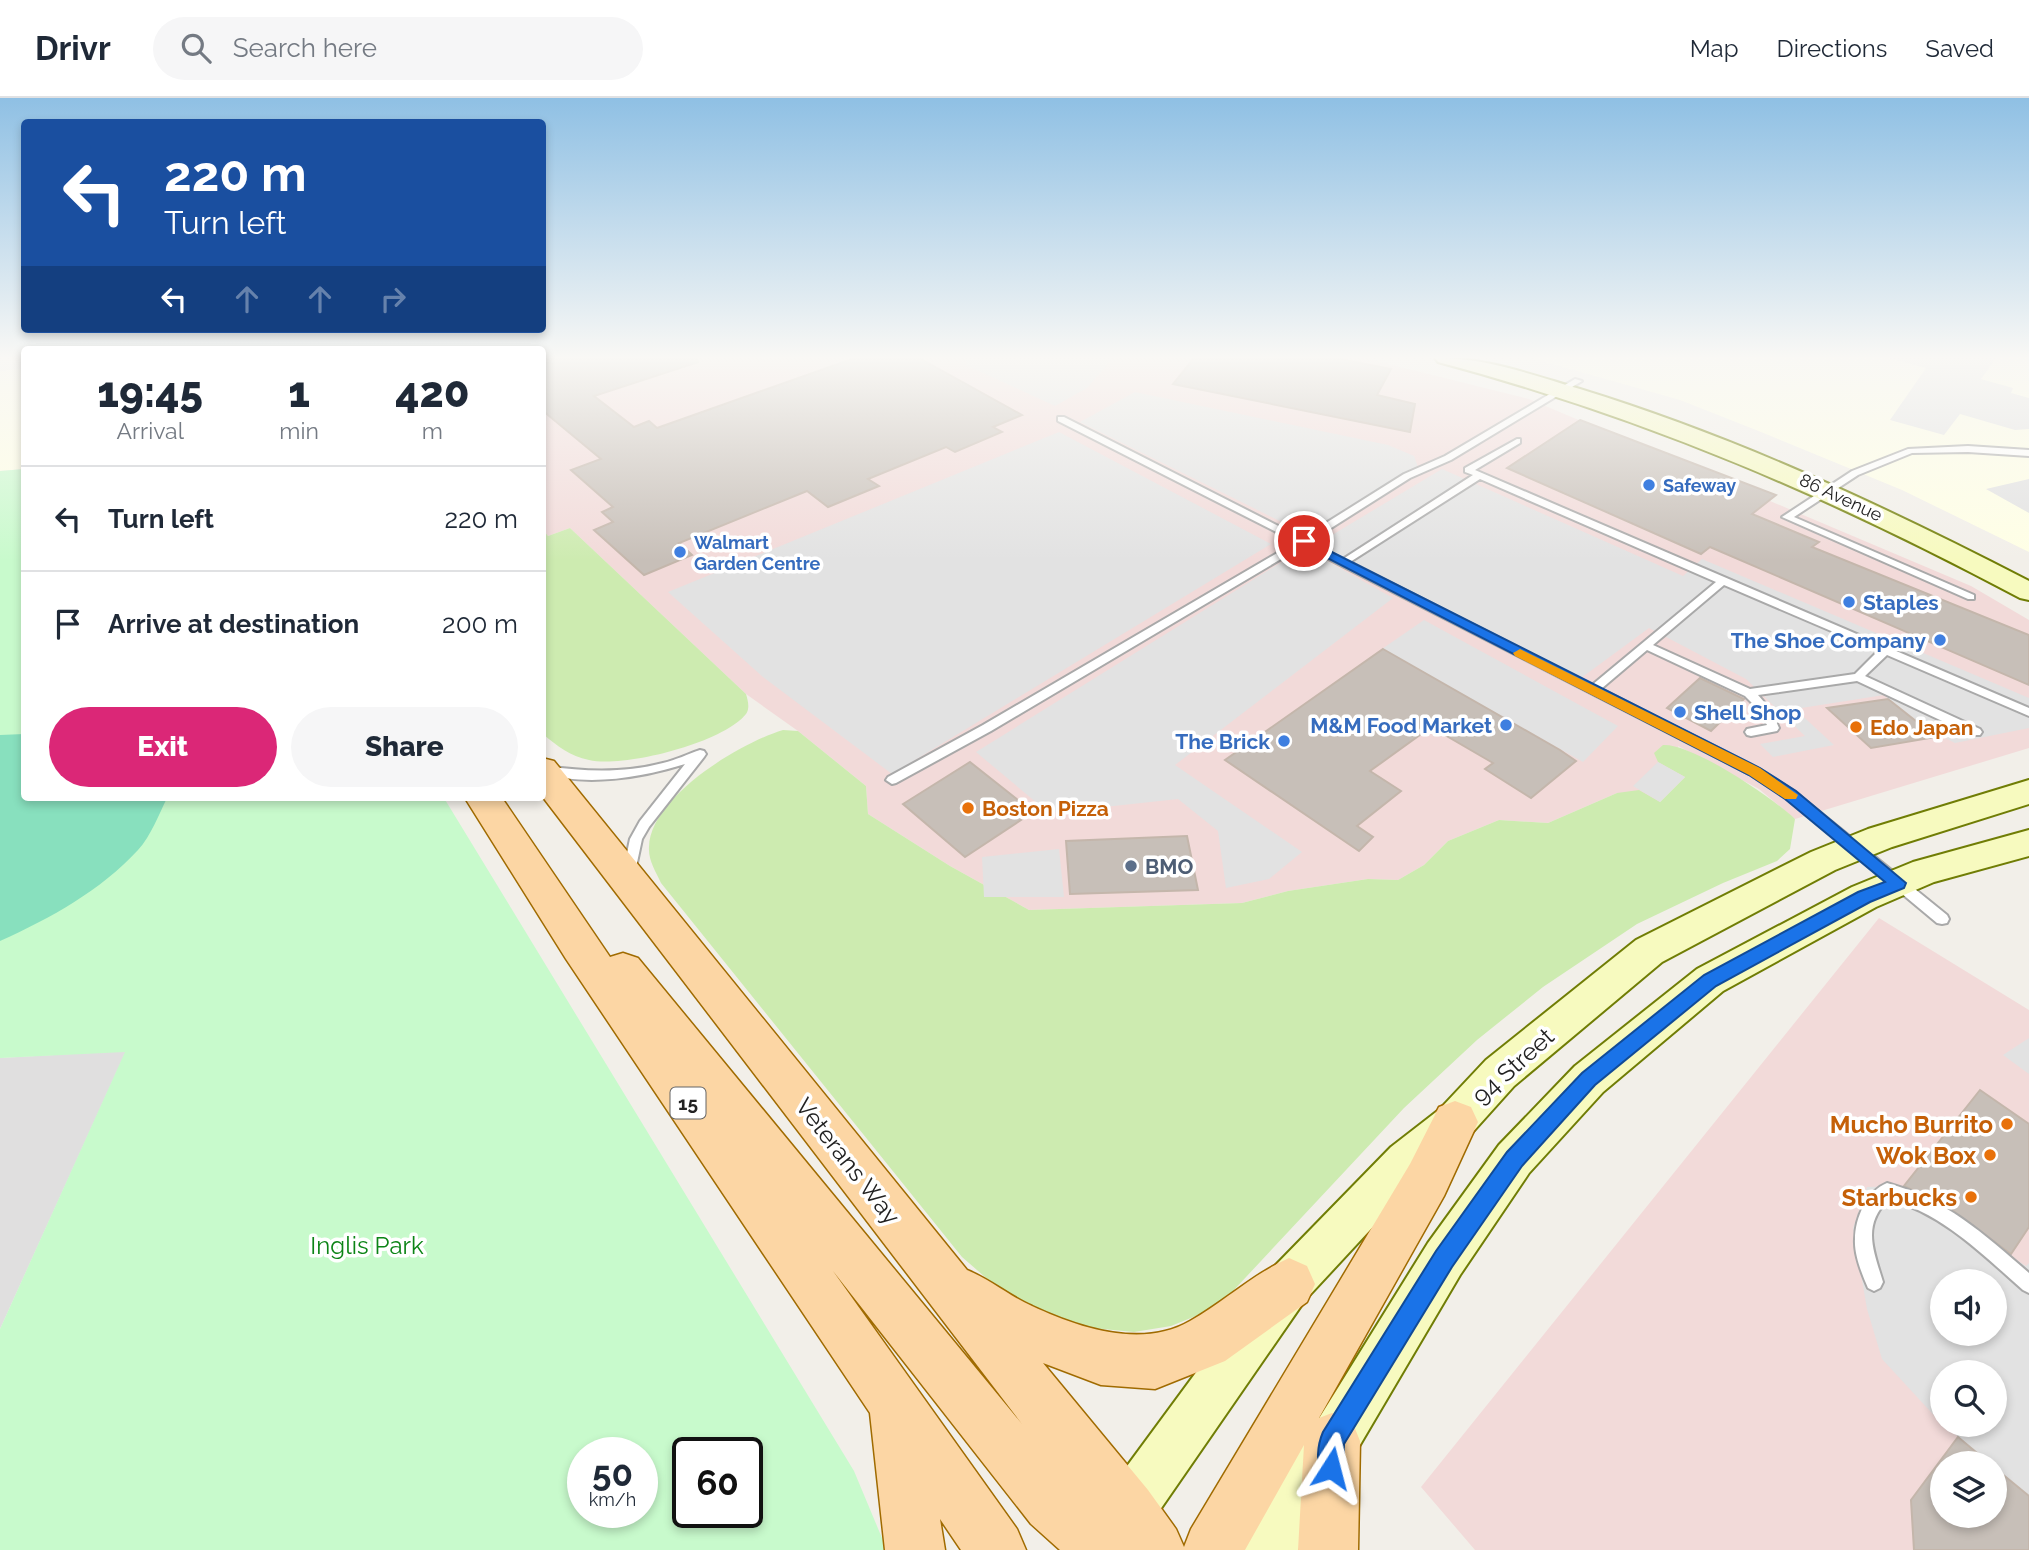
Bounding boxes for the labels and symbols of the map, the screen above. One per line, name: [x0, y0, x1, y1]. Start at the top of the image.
street label: 86 Avenue: [1796, 469, 1886, 525]
place label: Safeway: [1663, 475, 1736, 496]
marker: Safeway: [1641, 477, 1657, 493]
pin: [1274, 511, 1334, 571]
place label: Walmart Garden Centre: [694, 532, 821, 574]
marker: Walmart Garden Centre: [672, 544, 688, 560]
place label: Staples: [1863, 590, 1939, 615]
marker: Staples: [1841, 594, 1857, 610]
place label: The Shoe Company: [1731, 628, 1926, 653]
marker: The Shoe Company: [1932, 632, 1948, 648]
place label: Shell Shop: [1694, 700, 1801, 725]
marker: Shell Shop: [1672, 704, 1688, 720]
place label: M&M Food Market: [1310, 713, 1492, 738]
place label: Edo Japan: [1870, 715, 1973, 740]
marker: M&M Food Market: [1498, 717, 1514, 733]
marker: Edo Japan: [1848, 719, 1864, 735]
place label: The Brick: [1175, 729, 1270, 754]
marker: The Brick: [1276, 733, 1292, 749]
place label: Boston Pizza: [982, 796, 1109, 821]
marker: Boston Pizza: [960, 800, 976, 816]
place label: BMO: [1145, 854, 1193, 879]
marker: BMO: [1123, 858, 1139, 874]
street label: 94 Street: [1466, 1022, 1560, 1110]
road number: 15: [670, 1088, 706, 1119]
street label: Veterans Way: [790, 1092, 906, 1230]
place label: Mucho Burrito: [1830, 1110, 1993, 1139]
marker: Mucho Burrito: [1999, 1116, 2015, 1132]
place label: Wok Box: [1876, 1141, 1976, 1170]
marker: Wok Box: [1982, 1147, 1998, 1163]
place label: Starbucks: [1842, 1183, 1957, 1212]
marker: Starbucks: [1963, 1189, 1979, 1205]
park label: Inglis Park: [310, 1231, 424, 1260]
position arrow: [1294, 1431, 1368, 1505]
speed limit sign: 60: [672, 1437, 763, 1528]

